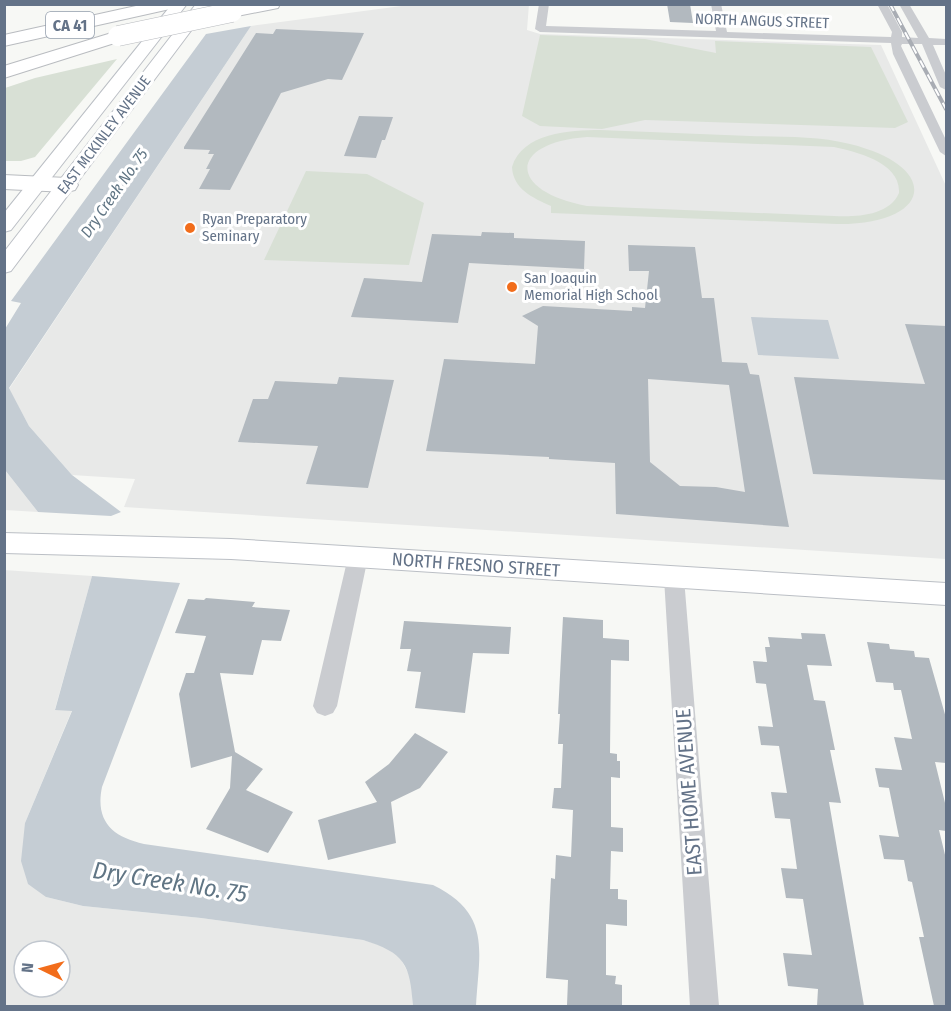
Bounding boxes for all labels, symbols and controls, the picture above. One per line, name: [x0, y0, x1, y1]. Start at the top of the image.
street label: NORTH ANGUS STREET: [694, 10, 830, 32]
road number: CA 41: [46, 12, 94, 38]
street label: EAST MCKINLEY AVENUE: [54, 72, 154, 198]
water label: Dry Creek No. 75: [76, 144, 152, 241]
place label: Ryan Preparatory Seminary: [202, 210, 307, 245]
marker: Ryan Preparatory Seminary: [183, 221, 197, 235]
place label: San Joaquin Memorial High School: [524, 269, 658, 304]
marker: San Joaquin Memorial High School: [505, 280, 519, 294]
street label: NORTH FRESNO STREET: [391, 548, 561, 582]
street label: EAST HOME AVENUE: [670, 708, 708, 876]
water label: Dry Creek No. 75: [91, 856, 249, 908]
north arrow: [12, 939, 72, 999]
text: N: [18, 962, 37, 973]

